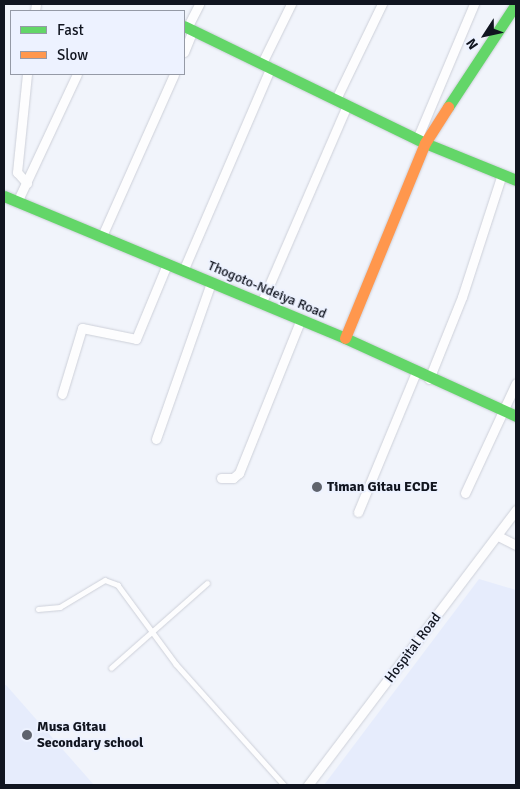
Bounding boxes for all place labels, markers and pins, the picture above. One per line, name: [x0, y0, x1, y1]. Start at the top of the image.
place label: Timan Gitau ECDE: [327, 479, 438, 495]
marker: Timan Gitau ECDE: [311, 481, 323, 493]
place label: Musa Gitau Secondary school: [37, 719, 143, 752]
marker: Musa Gitau Secondary school: [21, 729, 33, 741]

